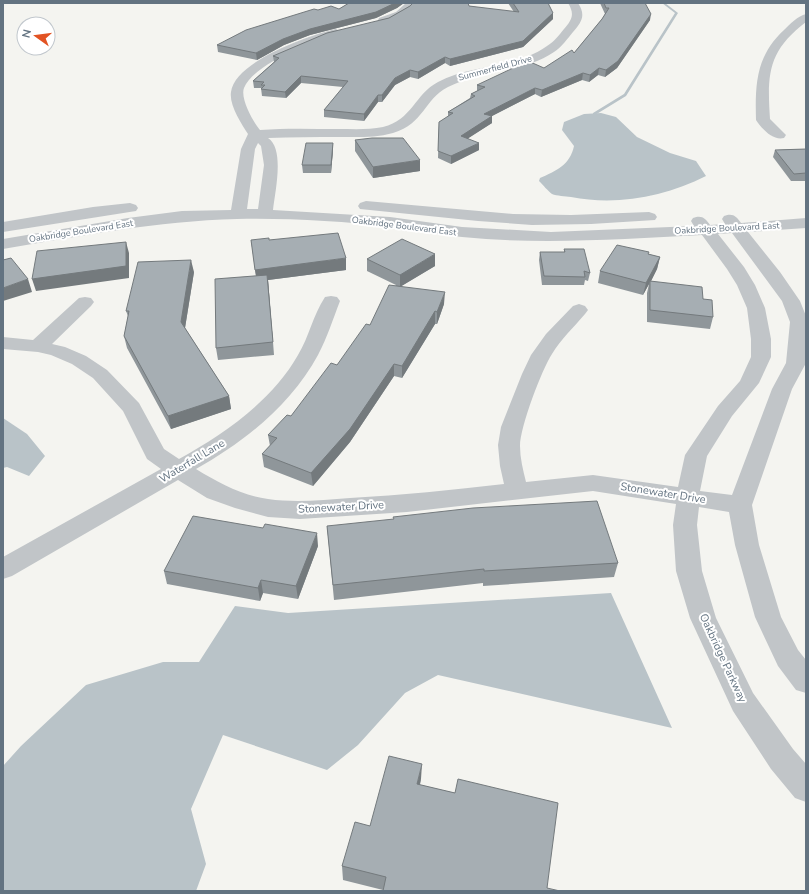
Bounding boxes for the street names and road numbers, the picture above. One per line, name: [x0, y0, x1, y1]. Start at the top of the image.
street label: Summerfield Drive: [457, 52, 533, 84]
street label: Oakbridge Boulevard East: [351, 214, 458, 238]
street label: Oakbridge Boulevard East: [28, 217, 135, 245]
street label: Oakbridge Boulevard East: [674, 219, 781, 237]
street label: Waterfall Lane: [156, 435, 228, 486]
street label: Stonewater Drive: [619, 479, 707, 507]
street label: Stonewater Drive: [298, 497, 385, 517]
street label: Oakbridge Parkway: [696, 611, 750, 705]

